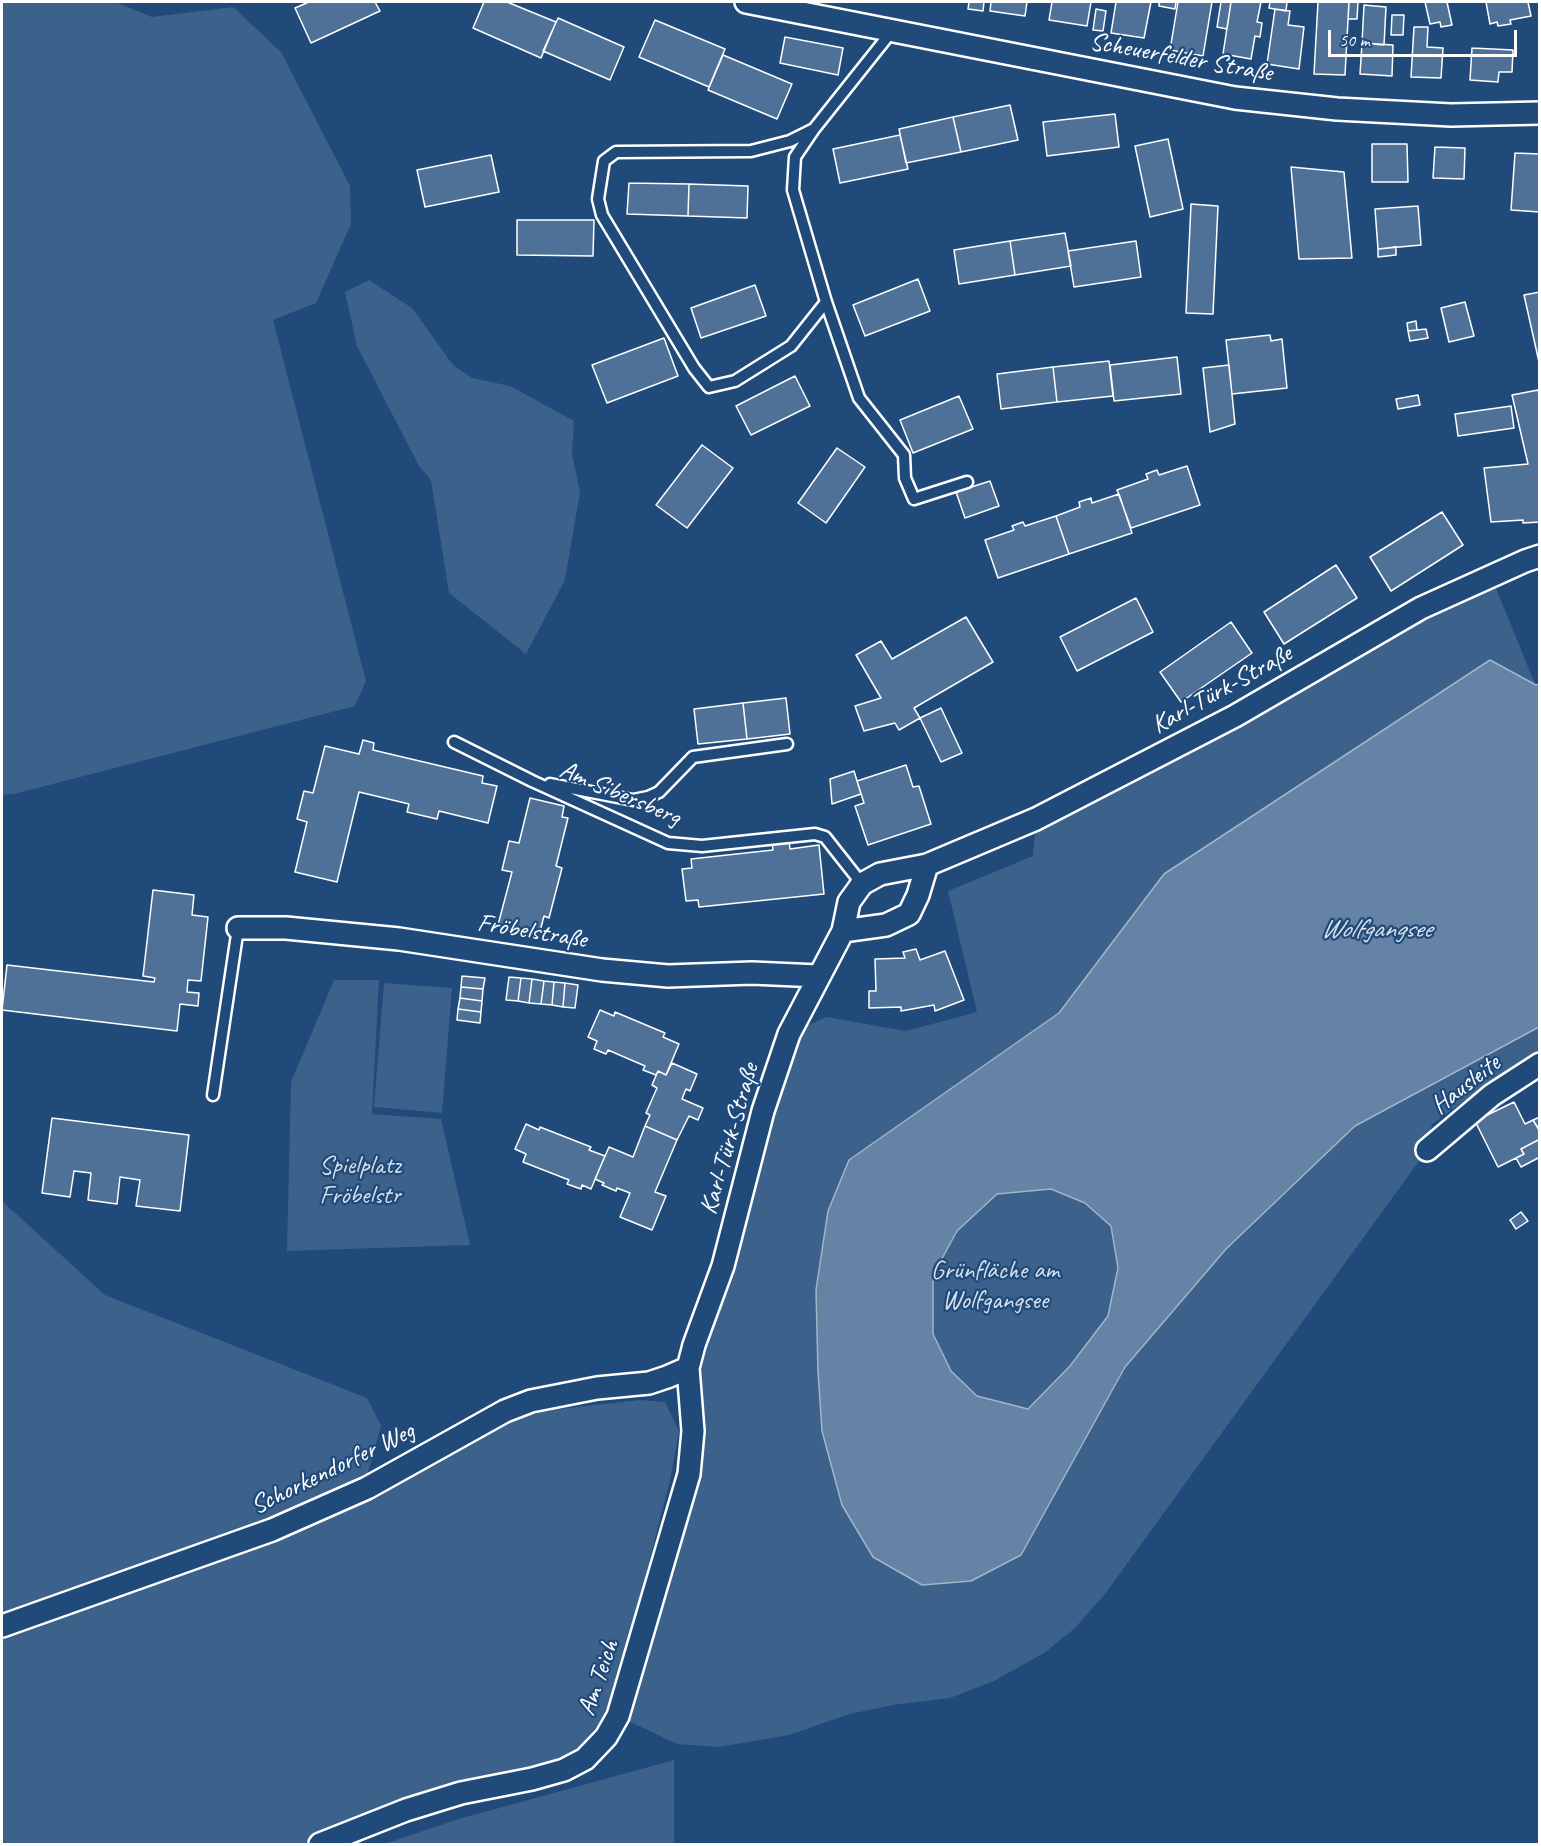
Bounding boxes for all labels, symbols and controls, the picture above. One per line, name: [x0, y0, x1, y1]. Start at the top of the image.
scale bar: [1331, 18, 1520, 56]
street label: Scheuerfelder Straße: [1087, 27, 1275, 89]
text: 50 m: [1339, 29, 1370, 51]
street label: Karl-Türk-Straße: [1146, 639, 1298, 741]
street label: Am Sibersberg: [555, 755, 685, 833]
street label: Fröbelstraße: [475, 908, 589, 956]
water label: Wolfgangsee: [1321, 914, 1431, 946]
street label: Hausleite: [1425, 1048, 1507, 1122]
street label: Karl-Türk-Straße: [694, 1060, 766, 1218]
park label: Spielplatz Fröbelstr: [319, 1150, 401, 1212]
park label: Grünfläche am Wolfgangsee: [931, 1255, 1059, 1316]
street label: Schorkendorfer Weg: [246, 1416, 420, 1522]
street label: Am Teich: [572, 1636, 626, 1720]

